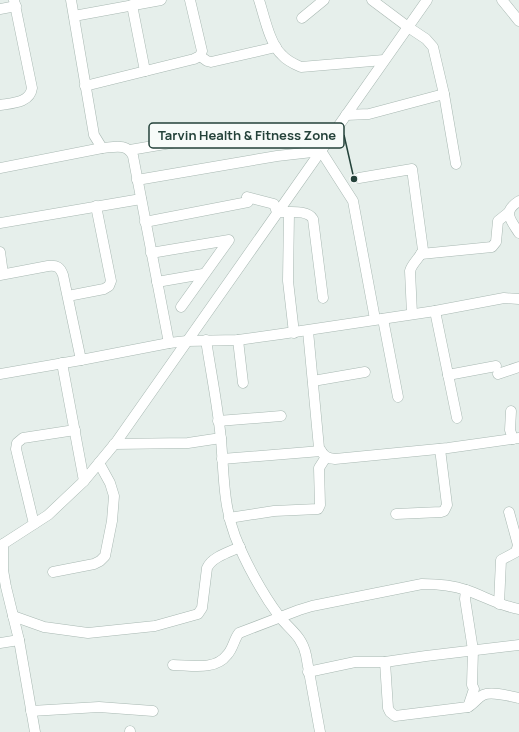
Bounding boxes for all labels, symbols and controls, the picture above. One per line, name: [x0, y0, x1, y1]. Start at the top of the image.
callout: Tarvin Health & Fitness Zone: [149, 123, 344, 148]
text: Tarvin Health & Fitness Zone: [158, 126, 336, 144]

